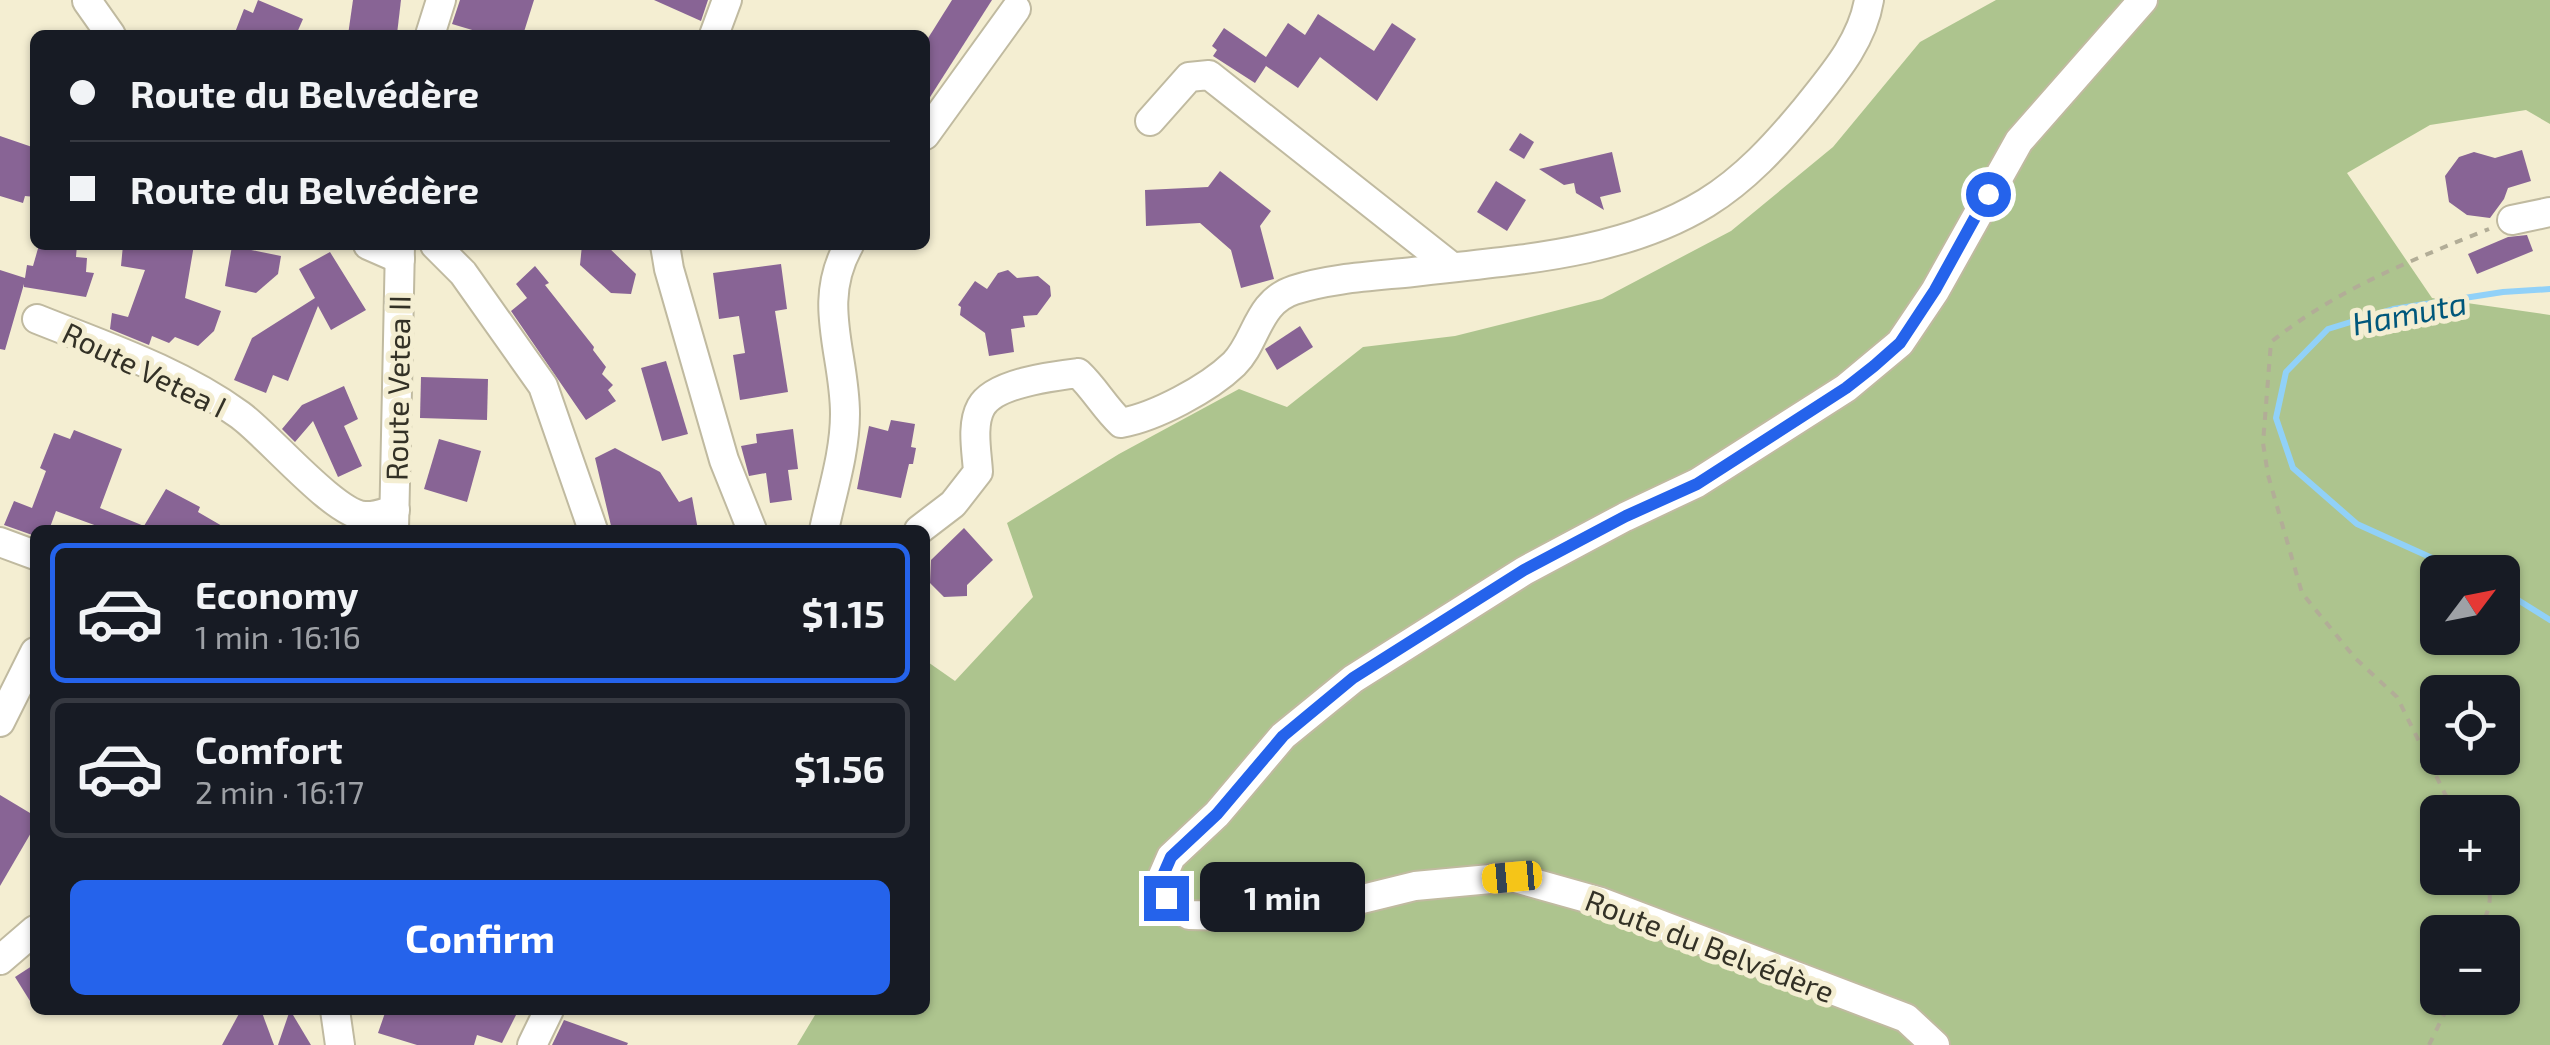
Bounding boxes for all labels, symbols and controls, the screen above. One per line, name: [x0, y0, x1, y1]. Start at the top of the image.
text: Route du Belvédère: [130, 70, 479, 116]
text: Route du Belvédère: [130, 166, 479, 212]
route start: [1966, 172, 2011, 217]
water label: Hamuta: [2348, 282, 2470, 342]
street label: Route Vetea II: [377, 295, 417, 481]
street label: Route Vetea I: [57, 314, 233, 424]
north arrow: [2420, 555, 2520, 655]
map controls: [2420, 555, 2520, 1015]
icon: car: [75, 568, 165, 658]
text: Economy: [195, 571, 359, 617]
text: $1.15: [802, 590, 885, 636]
text: 1 min · 16:16: [195, 617, 361, 655]
button: locate: [2420, 675, 2520, 775]
icon: car: [75, 723, 165, 813]
text: Comfort: [195, 726, 343, 772]
text: $1.56: [794, 745, 885, 791]
text: 2 min · 16:17: [195, 772, 364, 810]
button: +: [2420, 795, 2520, 895]
car: [1481, 859, 1543, 895]
callout: 1 min: [1201, 863, 1366, 933]
route end: [1144, 876, 1189, 921]
text: 1 min: [1244, 878, 1321, 916]
button: Confirm: [70, 880, 890, 995]
street label: Route du Belvédère: [1581, 881, 1839, 1009]
button: −: [2420, 915, 2520, 1015]

